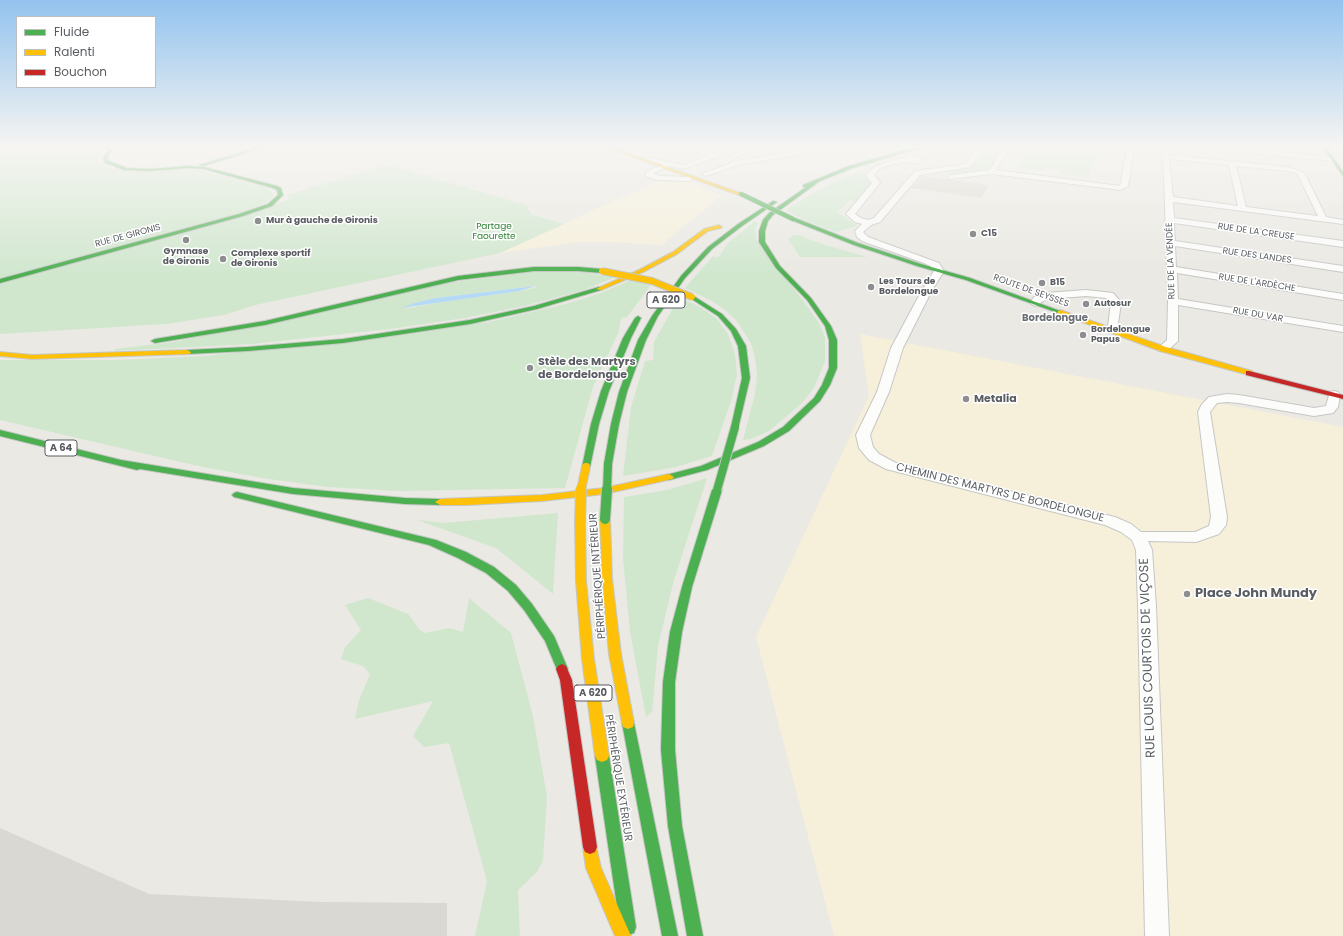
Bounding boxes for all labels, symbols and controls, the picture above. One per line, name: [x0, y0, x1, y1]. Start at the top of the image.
legend: [16, 16, 156, 88]
text: Fluide: [54, 23, 89, 40]
text: Ralenti: [54, 43, 95, 60]
text: Bouchon: [54, 63, 107, 80]
marker: Mur à gauche de Gironis: [253, 216, 263, 226]
place label: Mur à gauche de Gironis: [266, 216, 378, 226]
street label: RUE DE LA CREUSE: [1217, 221, 1295, 243]
street label: RUE DE GIRONIS: [94, 222, 162, 250]
park label: Partage Faourette: [472, 222, 516, 243]
street label: RUE DE LA VENDÉE: [1164, 222, 1178, 300]
marker: C15: [968, 229, 978, 239]
place label: C15: [981, 229, 997, 239]
marker: Gymnase de Gironis: [181, 235, 191, 245]
street label: RUE DES LANDES: [1222, 246, 1292, 266]
place label: Gymnase de Gironis: [163, 247, 209, 268]
place label: Complexe sportif de Gironis: [231, 249, 310, 270]
marker: Complexe sportif de Gironis: [218, 254, 228, 264]
street label: ROUTE DE SEYSSES: [992, 272, 1070, 310]
street label: RUE DE L'ARDÈCHE: [1218, 272, 1296, 294]
place label: Les Tours de Bordelongue: [879, 277, 938, 298]
marker: B15: [1037, 278, 1047, 288]
place label: B15: [1050, 278, 1065, 288]
marker: Les Tours de Bordelongue: [866, 282, 876, 292]
road number: A 620: [647, 292, 685, 308]
marker: Autosur: [1081, 299, 1091, 309]
place label: Autosur: [1094, 299, 1131, 309]
street label: RUE DU VAR: [1232, 305, 1284, 325]
district label: Bordelongue: [1022, 312, 1088, 324]
place label: Bordelongue Papus: [1091, 325, 1150, 346]
marker: Bordelongue Papus: [1078, 330, 1088, 340]
place label: Stèle des Martyrs de Bordelongue: [538, 355, 636, 381]
marker: Stèle des Martyrs de Bordelongue: [525, 363, 535, 373]
place label: Metalia: [974, 392, 1017, 406]
marker: Metalia: [961, 394, 971, 404]
road number: A 64: [45, 440, 77, 456]
street label: CHEMIN DES MARTYRS DE BORDELONGUE: [895, 461, 1105, 525]
street label: PÉRIPHÉRIQUE INTÉRIEUR: [587, 513, 609, 639]
street label: RUE LOUIS COURTOIS DE VIÇOSE: [1137, 558, 1159, 758]
place label: Place John Mundy: [1195, 586, 1317, 602]
marker: Place John Mundy: [1182, 589, 1192, 599]
road number: A 620: [574, 685, 612, 701]
street label: PÉRIPHÉRIQUE EXTÉRIEUR: [601, 714, 635, 842]

